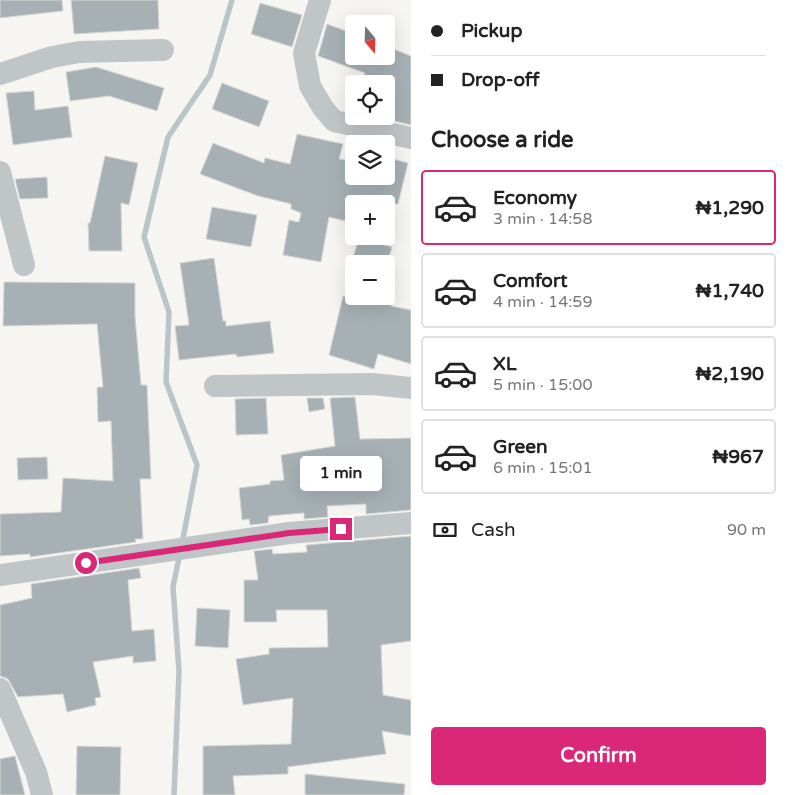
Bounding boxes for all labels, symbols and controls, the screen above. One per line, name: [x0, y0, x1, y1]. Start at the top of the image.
north arrow: [345, 15, 395, 65]
map controls: [345, 15, 395, 305]
text: Pickup: [461, 20, 522, 42]
text: Drop-off: [461, 69, 540, 91]
button: locate: [345, 75, 395, 125]
text: Choose a ride: [431, 127, 574, 153]
button: layers: [345, 135, 395, 185]
icon: car: [433, 185, 478, 230]
text: Economy: [493, 187, 577, 209]
button: +: [345, 195, 395, 245]
text: ₦1,290: [695, 197, 764, 219]
text: 3 min · 14:58: [493, 209, 592, 229]
button: −: [345, 255, 395, 305]
icon: car: [433, 268, 478, 313]
text: Comfort: [493, 270, 567, 292]
text: ₦1,740: [696, 280, 764, 302]
text: 4 min · 14:59: [493, 292, 592, 312]
icon: car: [433, 351, 478, 396]
text: XL: [493, 353, 517, 375]
text: ₦2,190: [695, 363, 764, 385]
text: 5 min · 15:00: [493, 375, 592, 395]
icon: car: [433, 434, 478, 479]
text: Green: [493, 436, 547, 458]
text: ₦967: [712, 446, 764, 468]
callout: 1 min: [300, 456, 382, 492]
text: 6 min · 15:01: [493, 458, 592, 478]
text: 1 min: [320, 463, 362, 483]
icon: cash: [431, 516, 459, 544]
route end: [330, 518, 352, 540]
text: Cash: [471, 519, 516, 541]
text: 90 m: [727, 520, 766, 540]
route start: [75, 552, 97, 574]
button: Confirm: [431, 727, 766, 785]

